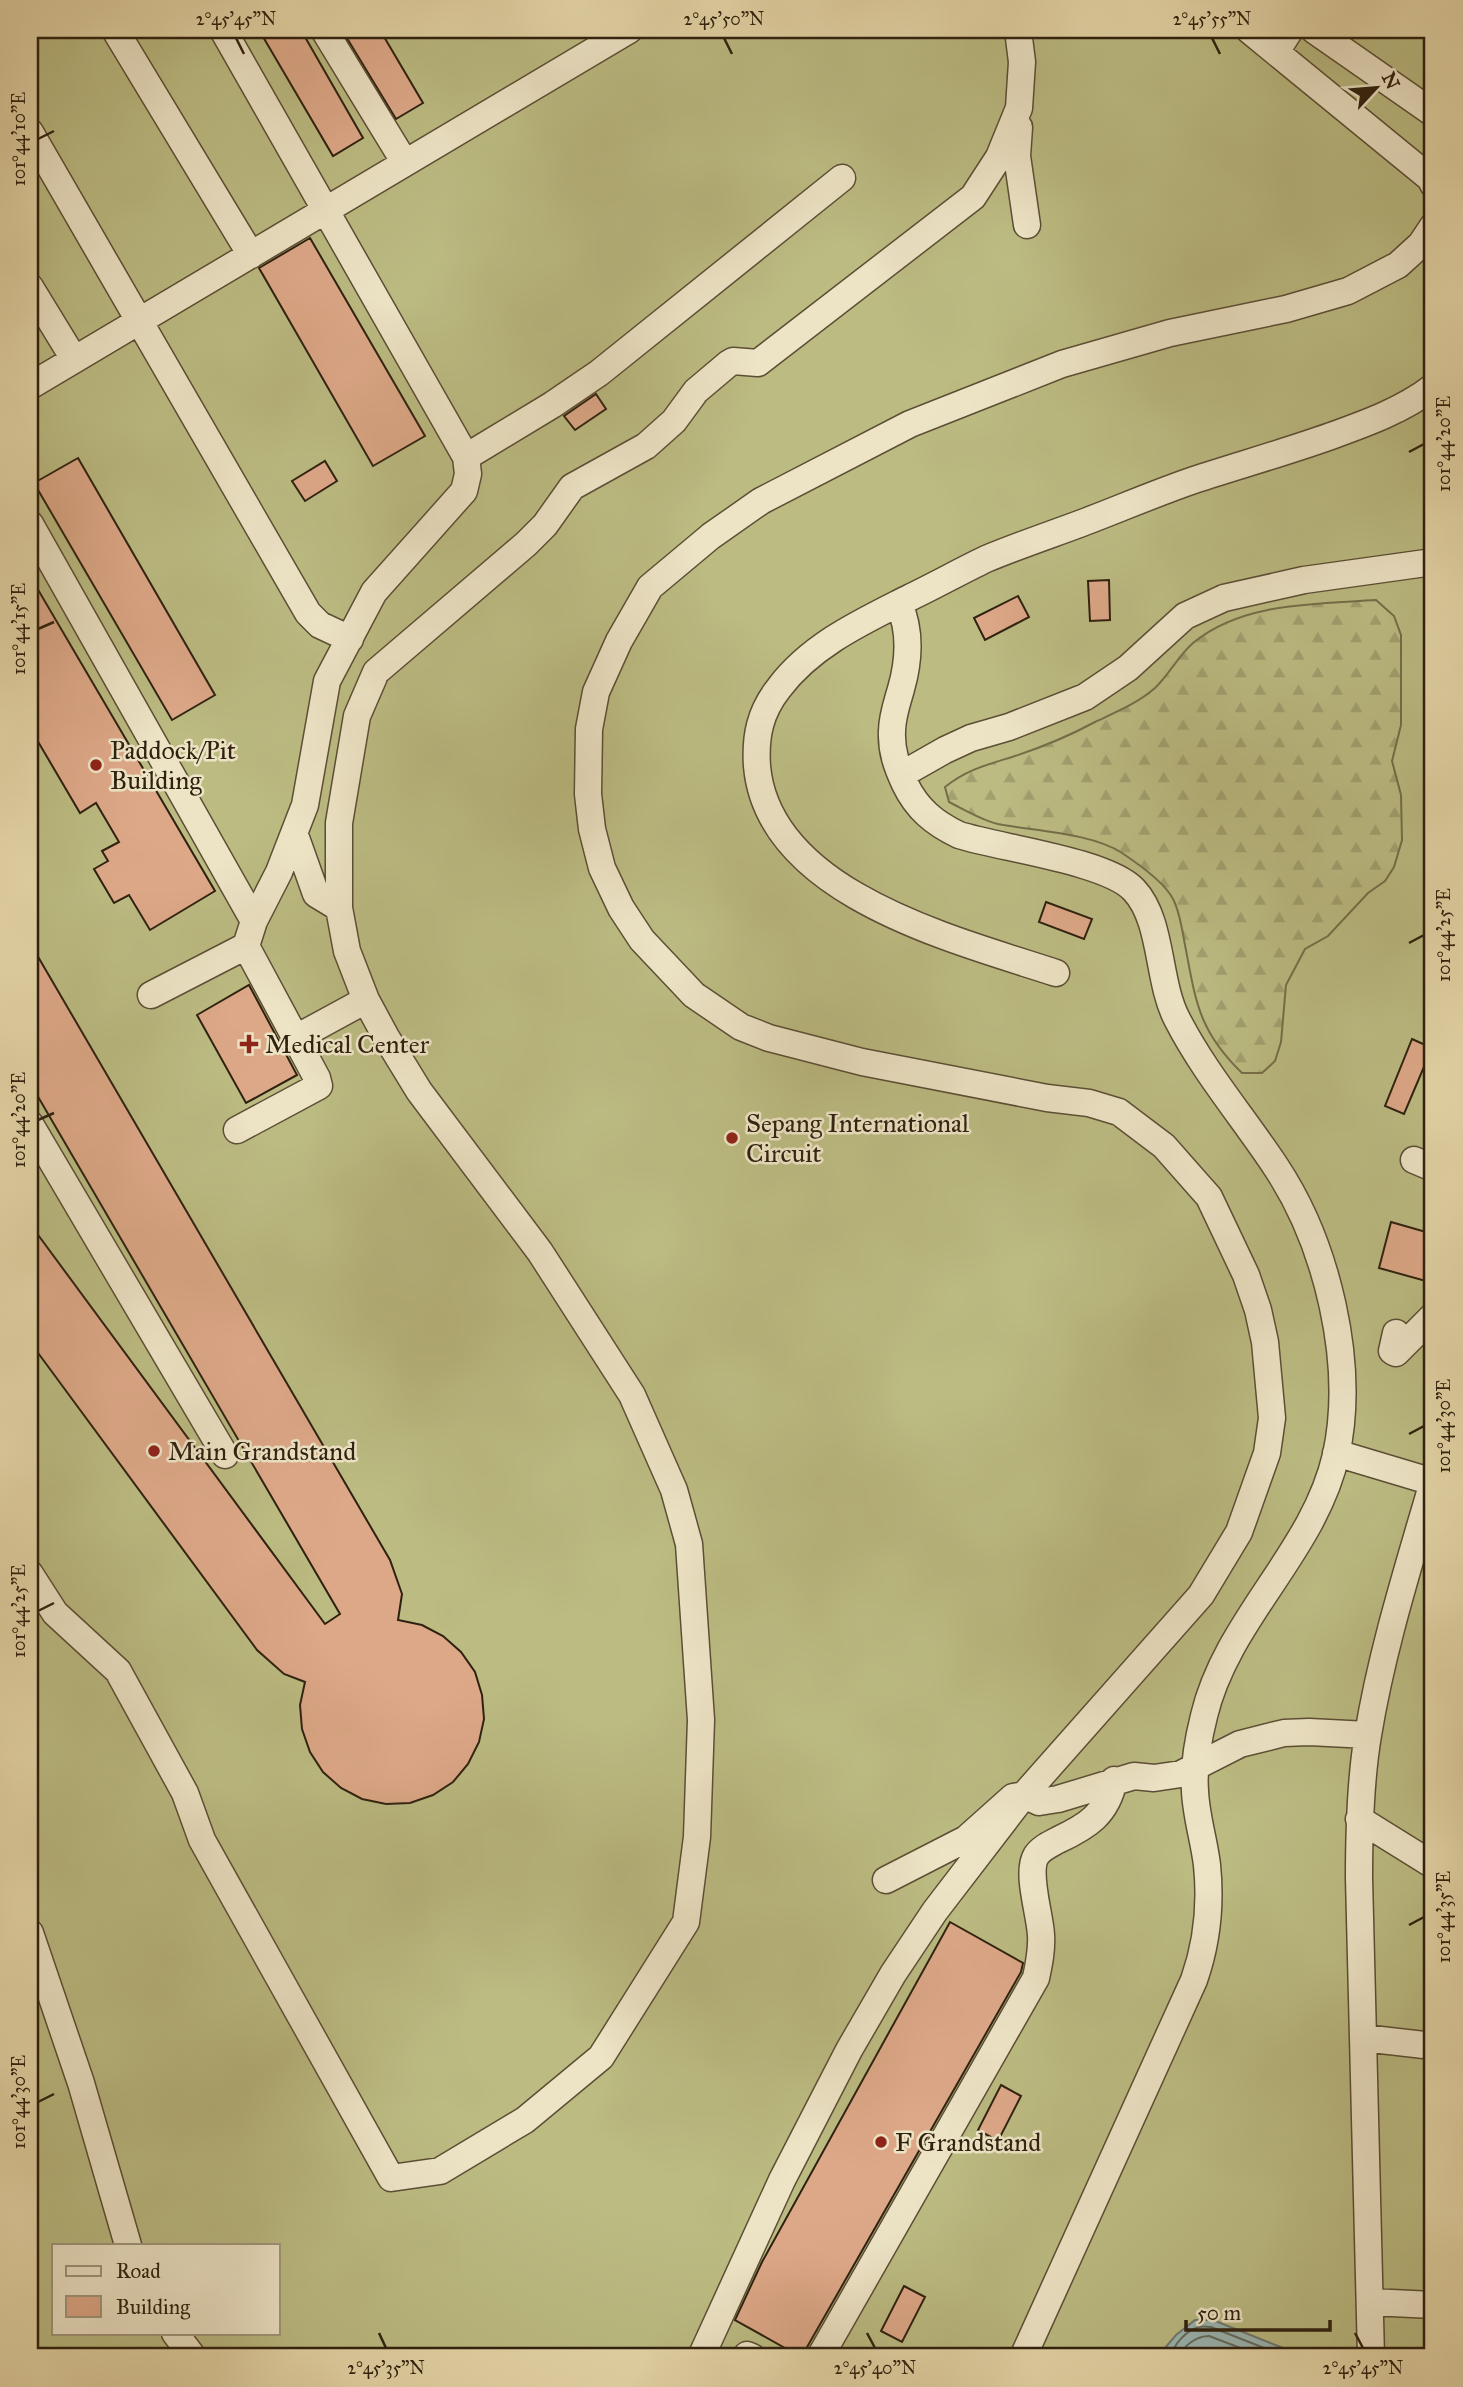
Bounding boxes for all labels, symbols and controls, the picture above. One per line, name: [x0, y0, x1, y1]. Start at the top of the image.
text: 2°45'45"N: [196, 8, 276, 30]
text: 2°45'50"N: [684, 8, 764, 30]
text: 2°45'55"N: [1173, 8, 1251, 30]
north arrow: [1340, 52, 1410, 122]
text: N: [1377, 68, 1405, 93]
text: 101°44'10"E: [8, 92, 30, 186]
text: 101°44'20"E: [1433, 396, 1455, 492]
text: 101°44'15"E: [8, 583, 30, 675]
place label: Paddock/Pit Building: [110, 734, 236, 796]
marker: Paddock/Pit Building: [88, 757, 104, 773]
text: 101°44'25"E: [1433, 888, 1455, 982]
place label: Medical Center: [265, 1028, 430, 1060]
marker: Medical Center: [239, 1034, 259, 1054]
text: 101°44'20"E: [8, 1072, 30, 1168]
place label: Sepang International Circuit: [746, 1107, 969, 1169]
marker: Sepang International Circuit: [724, 1130, 740, 1146]
text: 101°44'30"E: [1433, 1379, 1455, 1473]
place label: Main Grandstand: [168, 1435, 356, 1467]
marker: Main Grandstand: [146, 1443, 162, 1459]
text: 101°44'25"E: [8, 1564, 30, 1658]
text: 101°44'35"E: [1433, 1871, 1455, 1963]
text: 101°44'30"E: [8, 2055, 30, 2149]
place label: F Grandstand: [895, 2126, 1041, 2158]
marker: F Grandstand: [873, 2134, 889, 2150]
legend: [52, 2244, 280, 2334]
text: Road: [116, 2258, 161, 2284]
scale bar: [1186, 2289, 1330, 2333]
text: Building: [116, 2294, 190, 2320]
text: 50 m: [1197, 2300, 1242, 2326]
text: 2°45'35"N: [347, 2357, 425, 2379]
text: 2°45'40"N: [834, 2357, 916, 2379]
text: 2°45'45"N: [1323, 2357, 1403, 2379]

